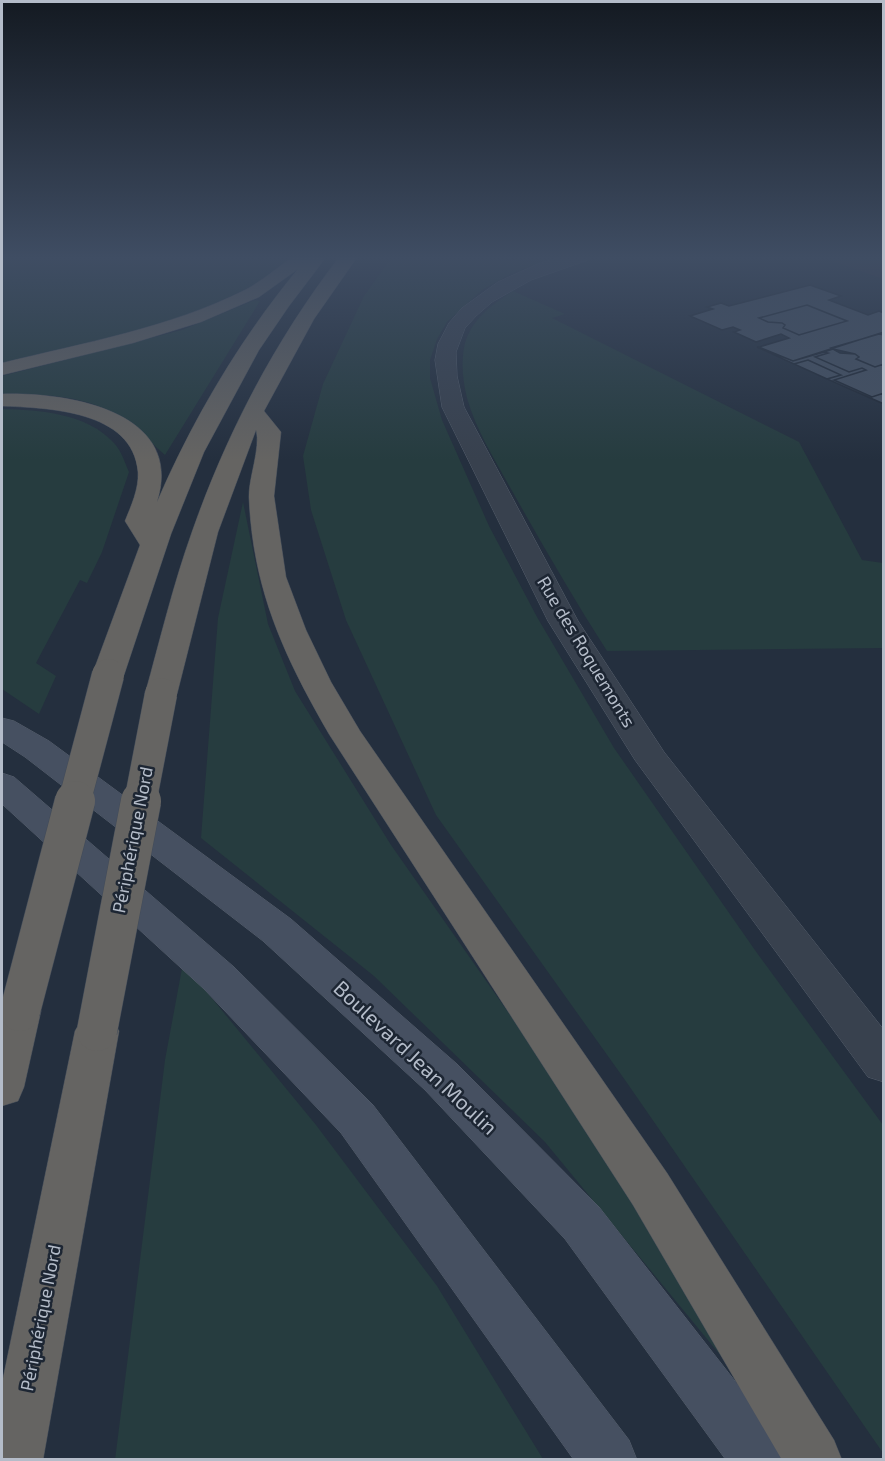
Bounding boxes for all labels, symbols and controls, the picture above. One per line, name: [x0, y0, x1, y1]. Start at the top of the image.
street label: Rue des Roquemonts: [533, 572, 641, 731]
street label: Périphérique Nord: [107, 765, 157, 915]
street label: Boulevard Jean Moulin: [329, 975, 503, 1139]
street label: Périphérique Nord: [15, 1243, 65, 1393]

